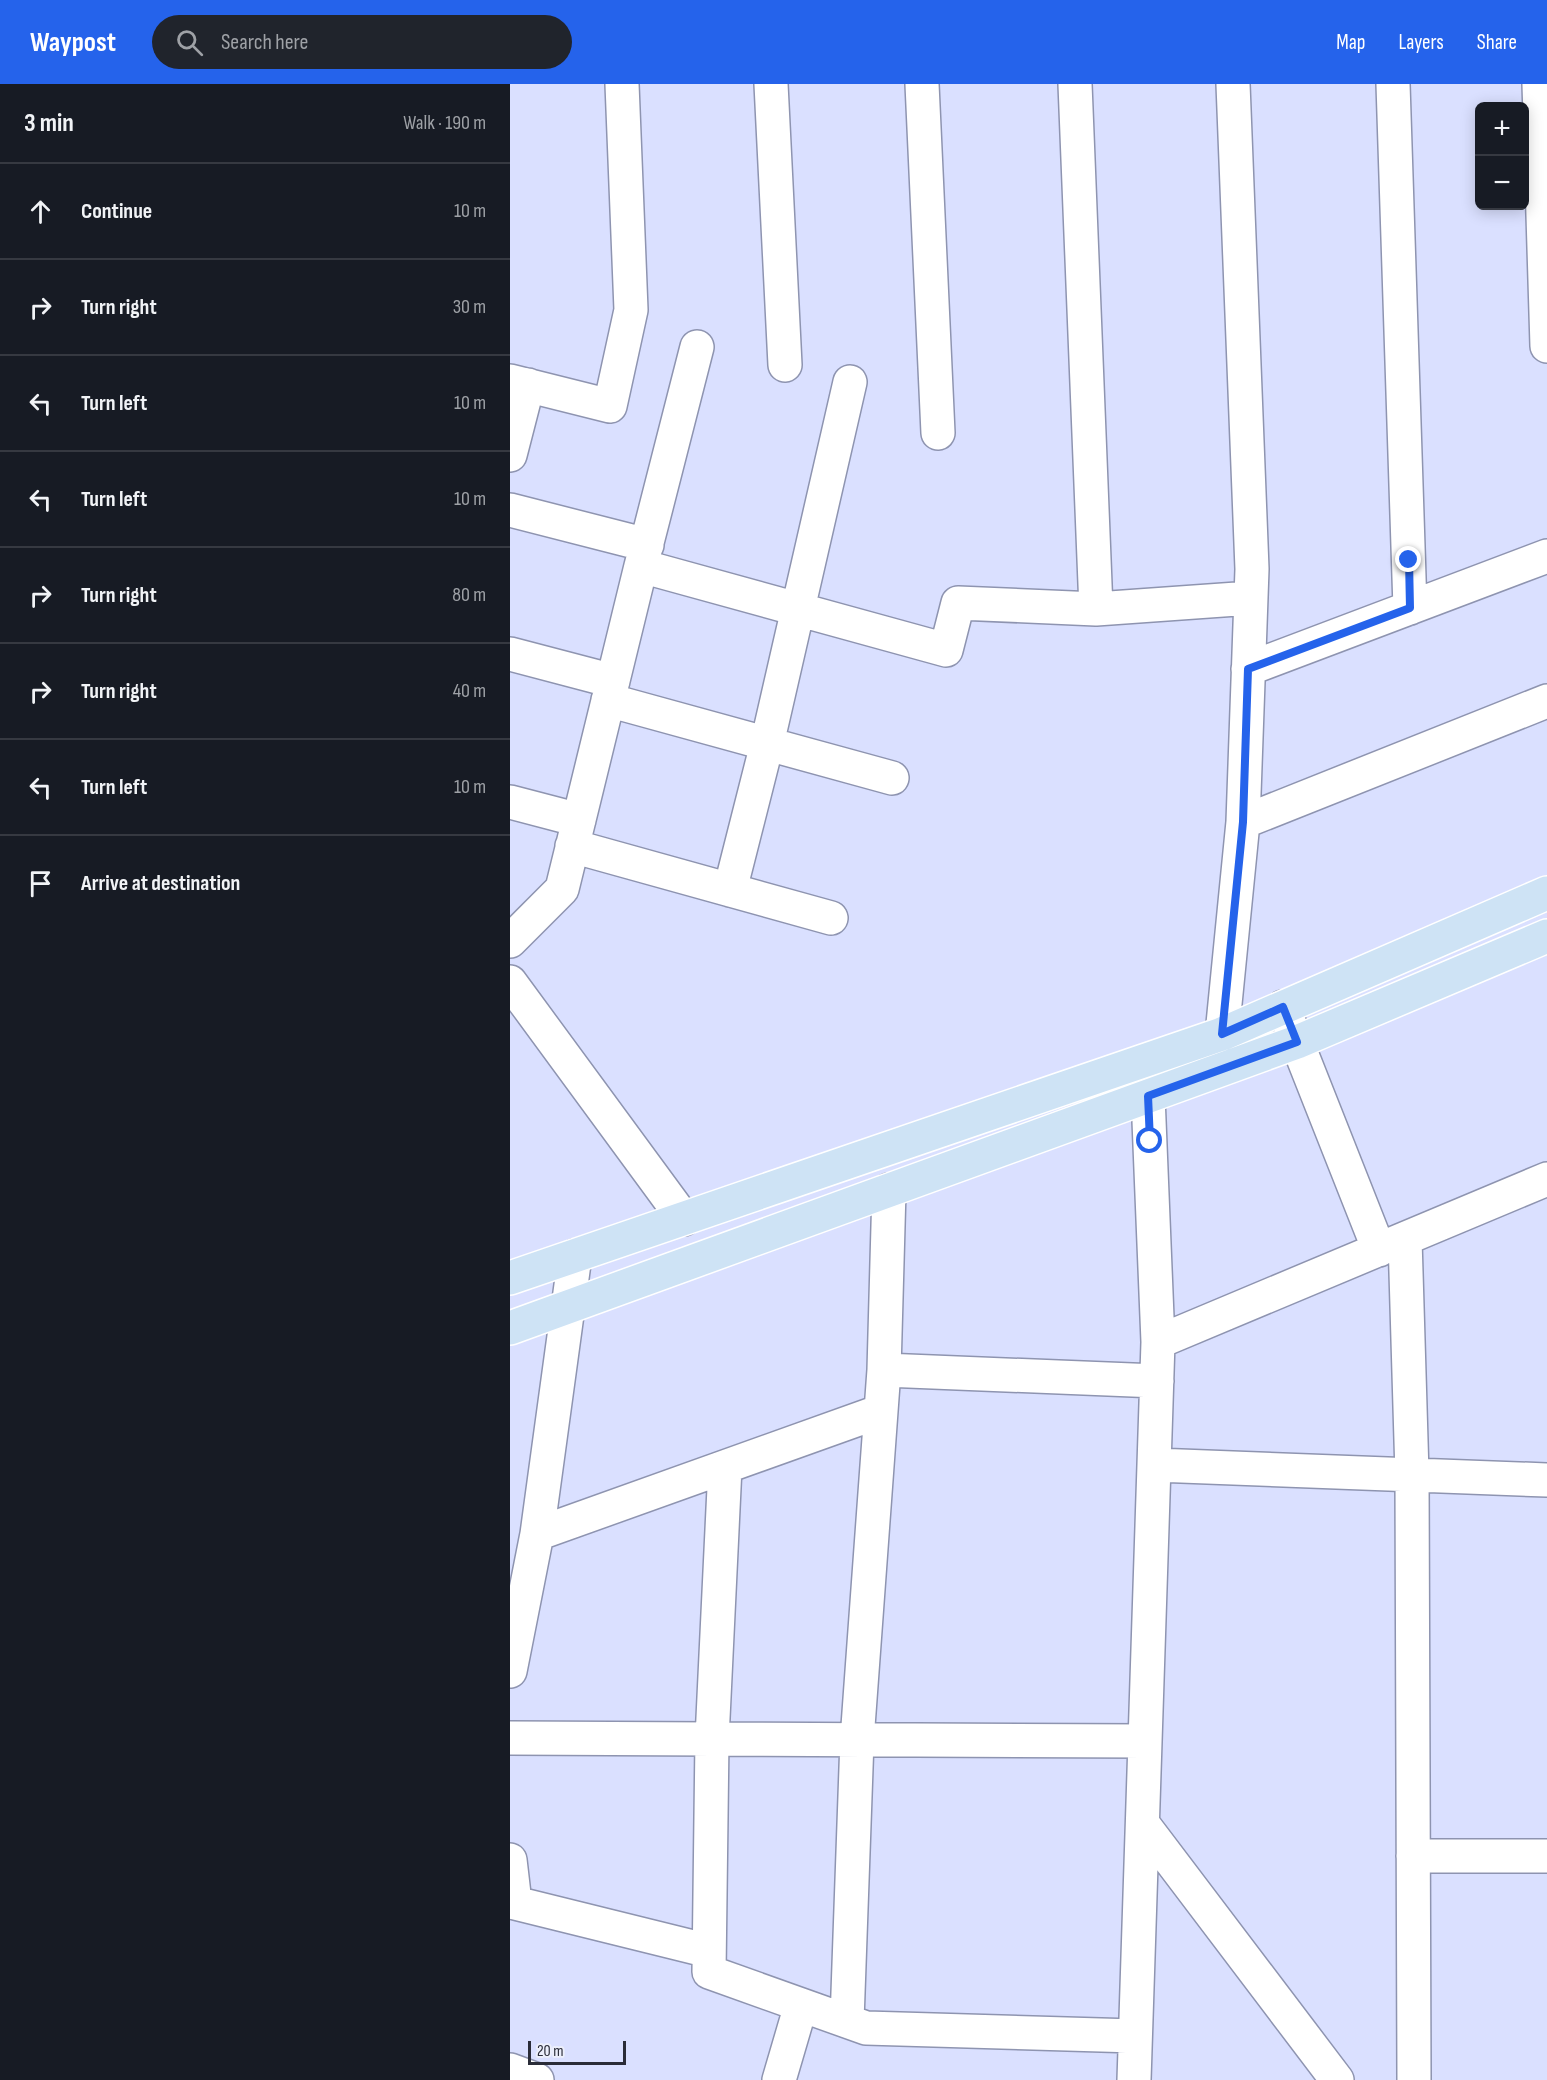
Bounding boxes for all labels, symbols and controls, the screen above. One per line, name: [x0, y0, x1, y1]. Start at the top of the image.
search box: [152, 15, 572, 69]
text: Waypost: [30, 26, 116, 59]
icon: search: [173, 26, 206, 59]
text: Search here: [221, 29, 308, 56]
text: Map: [1336, 30, 1365, 55]
text: Layers: [1398, 30, 1444, 55]
text: Share: [1477, 30, 1517, 55]
map controls: [1475, 102, 1529, 210]
button: +: [1475, 102, 1529, 156]
text: 3 min: [24, 108, 74, 139]
text: Walk · 190 m: [403, 111, 486, 135]
button: −: [1475, 156, 1529, 210]
icon: ahead: [24, 195, 57, 228]
text: Continue: [81, 198, 152, 225]
text: 10 m: [454, 199, 486, 223]
icon: right: [24, 291, 57, 324]
text: Turn right: [81, 294, 157, 321]
text: 30 m: [453, 295, 486, 319]
icon: left: [24, 387, 57, 420]
text: Turn left: [81, 390, 147, 417]
text: 10 m: [454, 391, 486, 415]
icon: left: [24, 483, 57, 516]
text: Turn left: [81, 486, 147, 513]
text: 10 m: [454, 487, 486, 511]
route end: [1395, 546, 1421, 572]
icon: right: [24, 579, 57, 612]
text: Turn right: [81, 582, 157, 609]
text: 80 m: [452, 583, 486, 607]
icon: right: [24, 675, 57, 708]
text: Turn right: [81, 678, 157, 705]
text: 40 m: [453, 679, 486, 703]
icon: left: [24, 771, 57, 804]
text: Turn left: [81, 774, 147, 801]
text: 10 m: [454, 775, 486, 799]
icon: arrive: [24, 867, 57, 900]
text: Arrive at destination: [81, 870, 240, 897]
route start: [1136, 1127, 1162, 1153]
scale bar: [528, 2038, 626, 2066]
text: 20 m: [537, 2042, 564, 2061]

